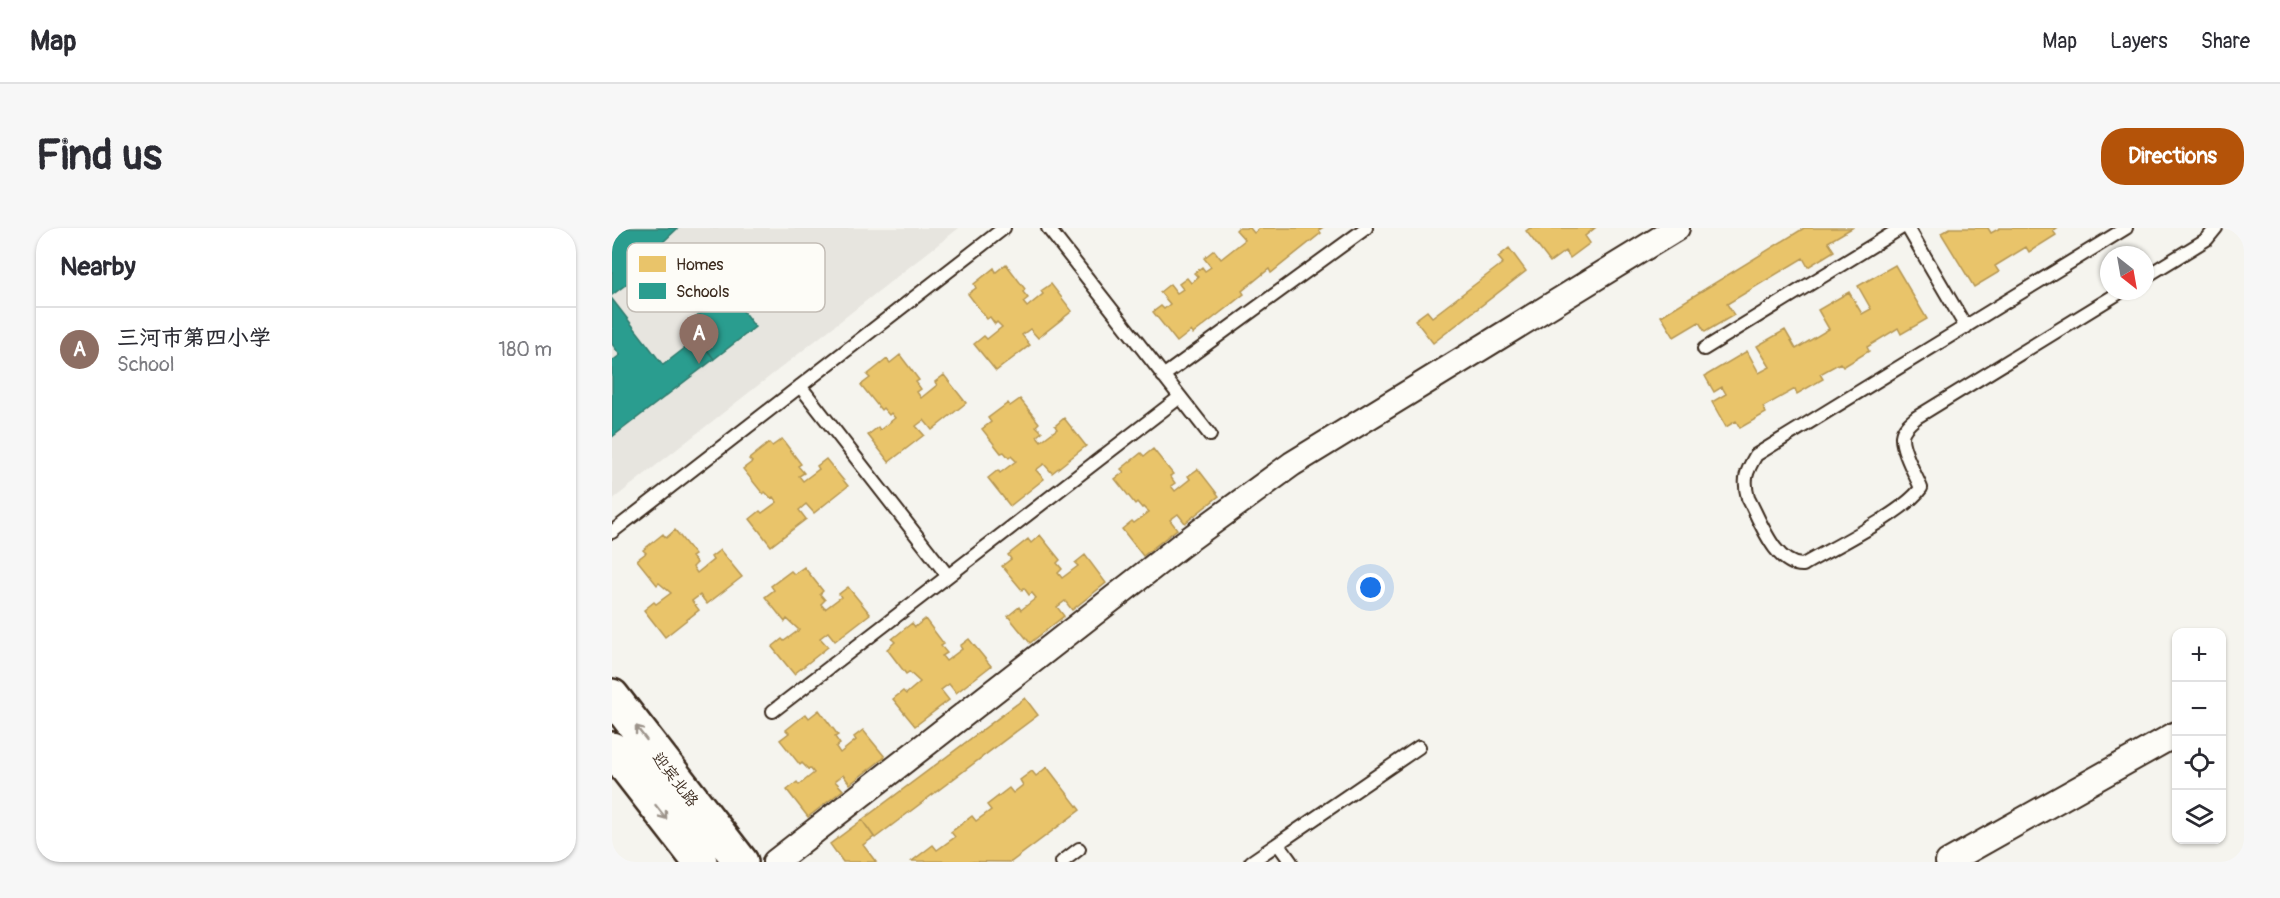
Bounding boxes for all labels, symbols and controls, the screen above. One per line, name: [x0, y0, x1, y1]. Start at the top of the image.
text: Map: [30, 24, 76, 59]
text: Map: [2042, 28, 2077, 55]
text: Layers: [2110, 28, 2168, 55]
text: Share: [2201, 28, 2250, 55]
button: Directions: [2101, 128, 2244, 185]
text: Find us: [36, 130, 162, 182]
legend: [627, 243, 825, 312]
north arrow: [2100, 246, 2154, 300]
text: Nearby: [60, 251, 136, 283]
text: Homes: [676, 255, 724, 275]
text: Schools: [676, 282, 729, 302]
pin: A: [680, 314, 718, 364]
text: 三河市第四小学: [117, 324, 271, 352]
text: A: [73, 337, 86, 362]
text: 180 m: [498, 337, 552, 362]
text: School: [117, 352, 174, 377]
your location: [1356, 573, 1385, 602]
map controls: [2172, 628, 2226, 844]
button: +: [2172, 628, 2226, 682]
button: −: [2172, 682, 2226, 736]
one-way arrow: [634, 725, 647, 741]
button: locate: [2172, 736, 2226, 790]
street label: 迎宾北路: [648, 748, 703, 811]
button: layers: [2172, 790, 2226, 844]
one-way arrow: [654, 804, 667, 820]

